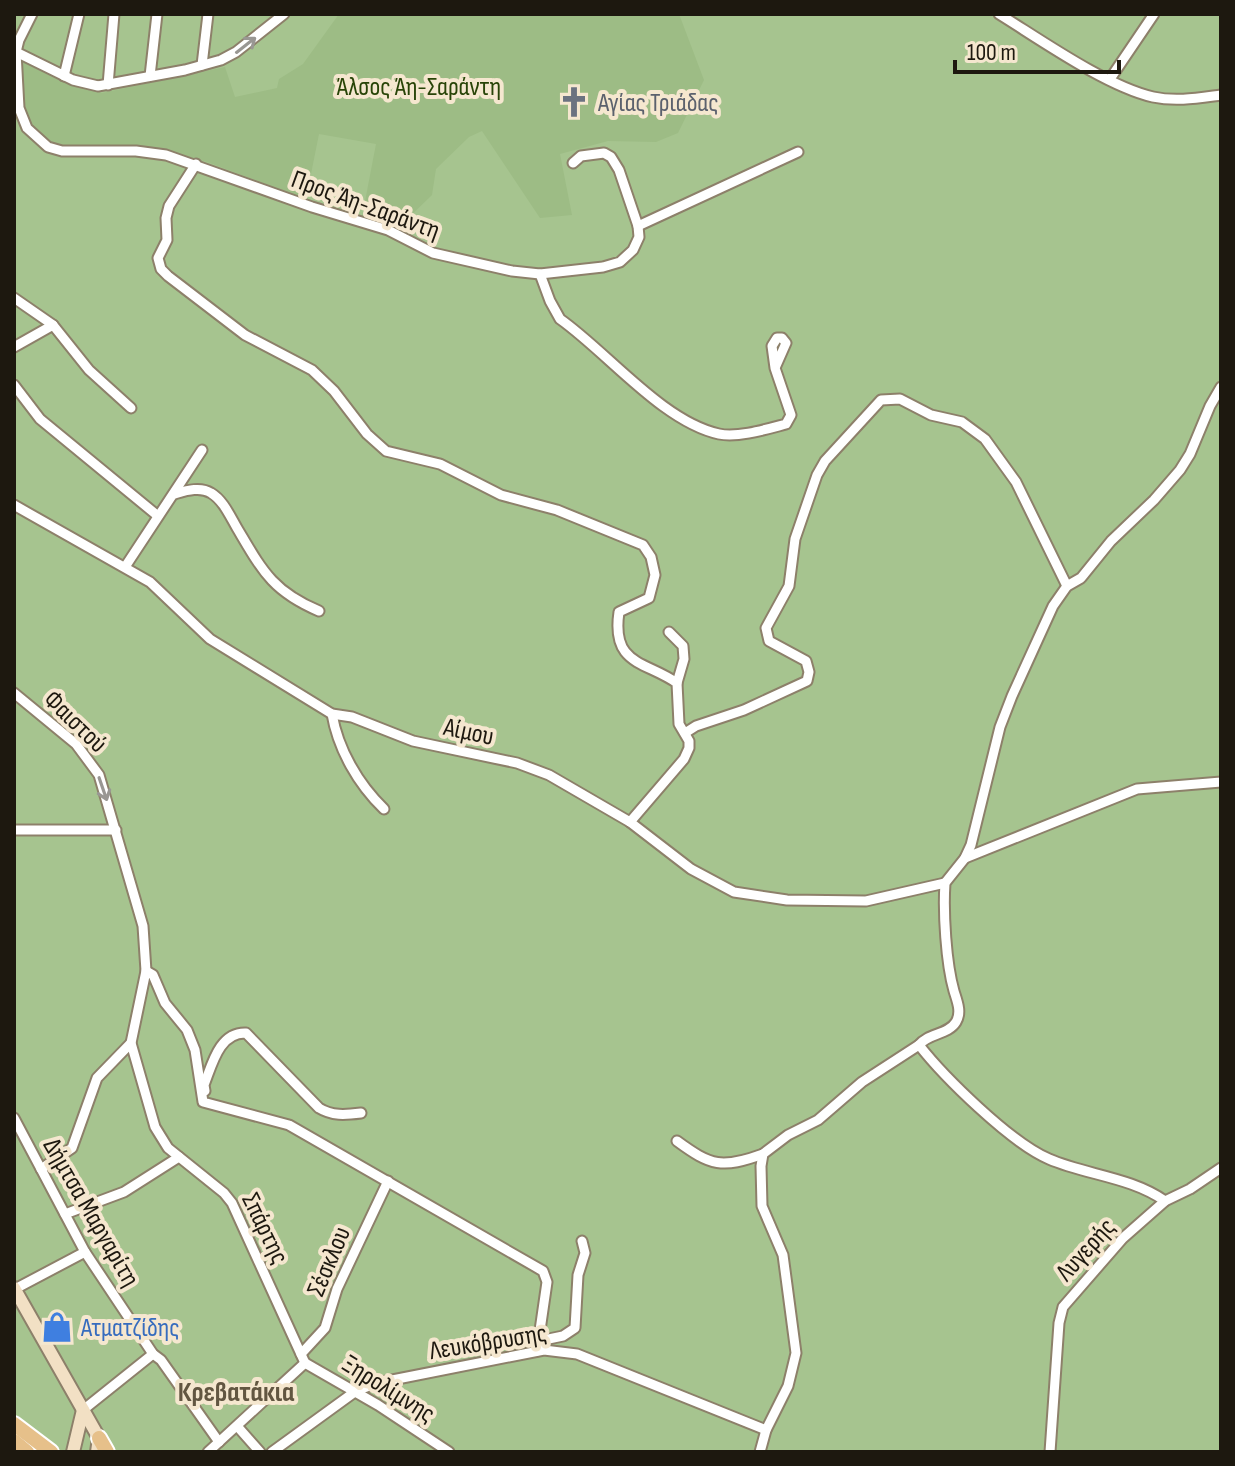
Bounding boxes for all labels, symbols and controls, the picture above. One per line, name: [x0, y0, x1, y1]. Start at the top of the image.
scale bar: [955, 24, 1119, 74]
one-way arrow: [235, 36, 256, 53]
text: 100 m: [967, 38, 1016, 67]
park label: Άλσος Άη-Σαράντη: [337, 72, 501, 103]
church icon: Αγίας Τριάδας: [557, 85, 591, 119]
place label: Αγίας Τριάδας: [597, 88, 718, 119]
street label: Προς Άη-Σαράντη: [287, 164, 444, 247]
street label: Φαιστού: [37, 684, 113, 760]
street label: Αίμου: [440, 712, 497, 753]
one-way arrow: [97, 777, 112, 802]
street label: Δήμτσα Μαργαρίτη: [36, 1133, 146, 1292]
street label: Σπάρτης: [234, 1188, 295, 1269]
street label: Λυγερής: [1049, 1212, 1122, 1289]
street label: Σέσκλου: [301, 1222, 358, 1301]
shop icon: Ατματζίδης: [40, 1310, 74, 1344]
place label: Ατματζίδης: [80, 1313, 180, 1344]
street label: Λευκόβρυσης: [426, 1318, 549, 1367]
street label: Ξηρολίμνης: [336, 1349, 440, 1430]
district label: Κρεβατάκια: [178, 1376, 295, 1409]

